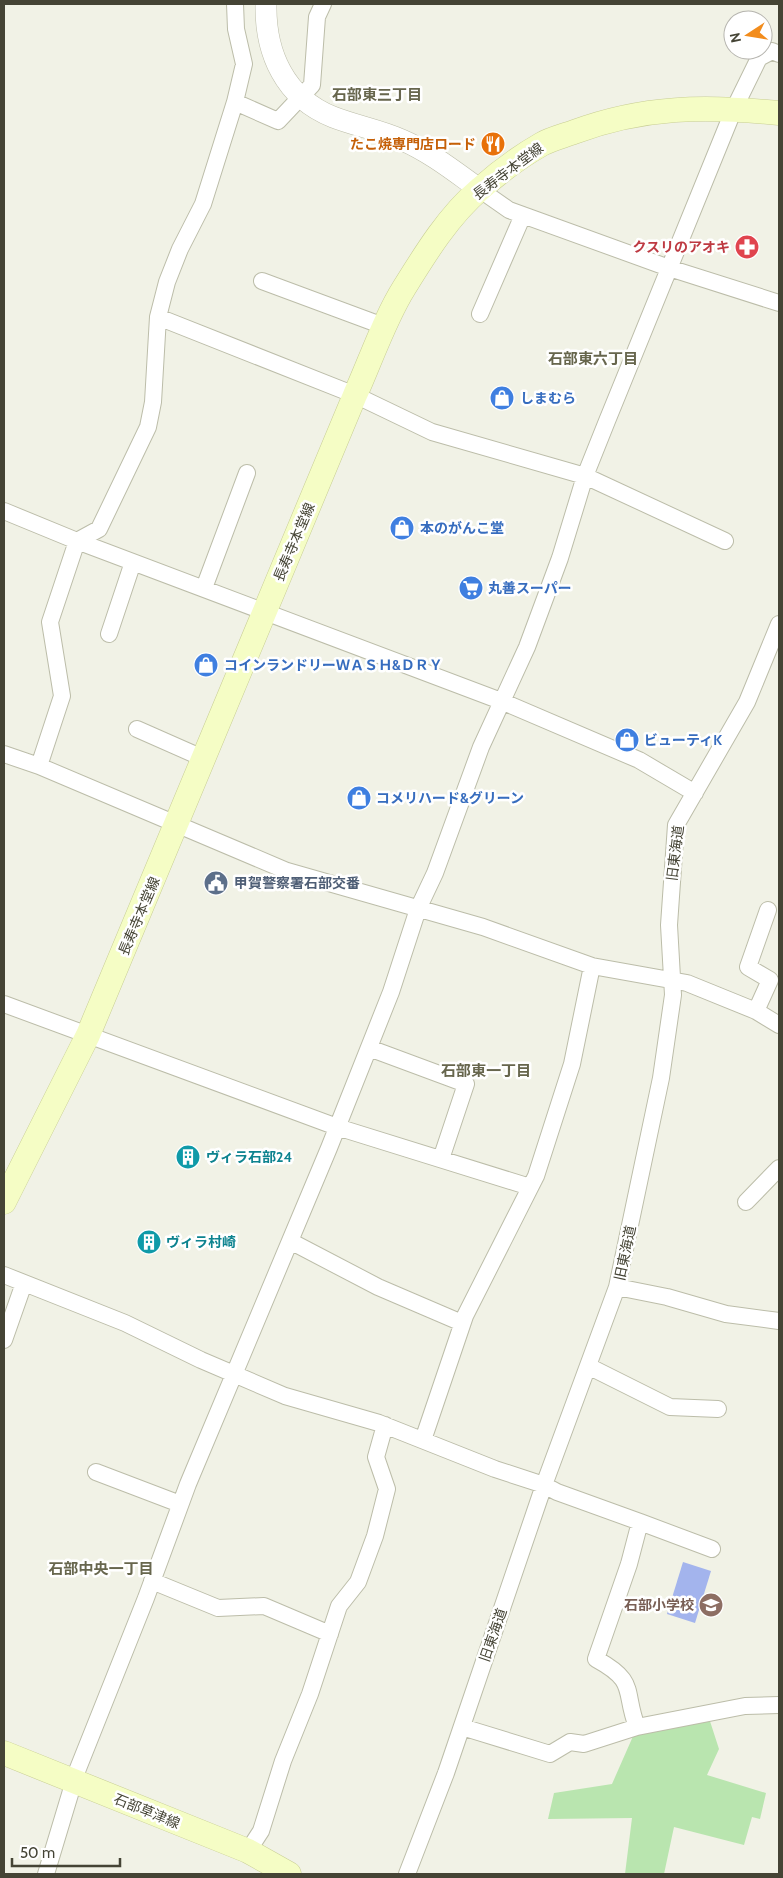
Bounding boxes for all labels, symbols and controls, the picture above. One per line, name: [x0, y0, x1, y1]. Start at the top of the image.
north arrow: [723, 10, 773, 60]
text: N: [725, 31, 745, 44]
district label: 石部東三丁目: [332, 86, 422, 104]
restaurant icon: たこ焼専門店ロード: [480, 131, 506, 157]
place label: たこ焼専門店ロード: [350, 135, 476, 153]
street label: 長寿寺本堂線: [469, 139, 547, 203]
pharmacy icon: クスリのアオキ: [734, 234, 760, 260]
place label: クスリのアオキ: [632, 238, 730, 256]
district label: 石部東六丁目: [548, 350, 638, 368]
shop icon: しまむら: [489, 385, 515, 411]
place label: しまむら: [520, 389, 576, 407]
street label: 長寿寺本堂線: [269, 500, 319, 584]
shop icon: 本のがんこ堂: [389, 515, 415, 541]
place label: 本のがんこ堂: [420, 519, 504, 537]
supermarket icon: 丸善スーパー: [458, 575, 484, 601]
place label: 丸善スーパー: [488, 579, 572, 597]
shop icon: コインランドリーＷＡＳＨ&ＤＲＹ: [193, 652, 219, 678]
place label: コインランドリーＷＡＳＨ&ＤＲＹ: [224, 656, 443, 674]
shop icon: ビューティK: [614, 727, 640, 753]
place label: ビューティK: [644, 731, 722, 749]
shop icon: コメリハード&グリーン: [346, 785, 372, 811]
place label: コメリハード&グリーン: [376, 789, 524, 807]
street label: 旧東海道: [663, 824, 687, 882]
public building icon: 甲賀警察署石部交番: [203, 870, 229, 896]
street label: 長寿寺本堂線: [114, 874, 164, 958]
place label: 甲賀警察署石部交番: [234, 874, 360, 892]
district label: 石部東一丁目: [441, 1062, 531, 1080]
building icon: ヴィラ石部24: [175, 1144, 201, 1170]
place label: ヴィラ石部24: [206, 1148, 292, 1166]
street label: 旧東海道: [610, 1224, 640, 1282]
building icon: ヴィラ村崎: [136, 1229, 162, 1255]
place label: ヴィラ村崎: [166, 1233, 236, 1251]
district label: 石部中央一丁目: [48, 1560, 154, 1578]
school or university icon: 石部小学校: [698, 1592, 724, 1618]
place label: 石部小学校: [624, 1596, 694, 1614]
street label: 旧東海道: [475, 1606, 511, 1664]
street label: 石部草津線: [111, 1790, 183, 1832]
scale bar: [12, 1836, 120, 1868]
text: 50 m: [20, 1844, 55, 1862]

